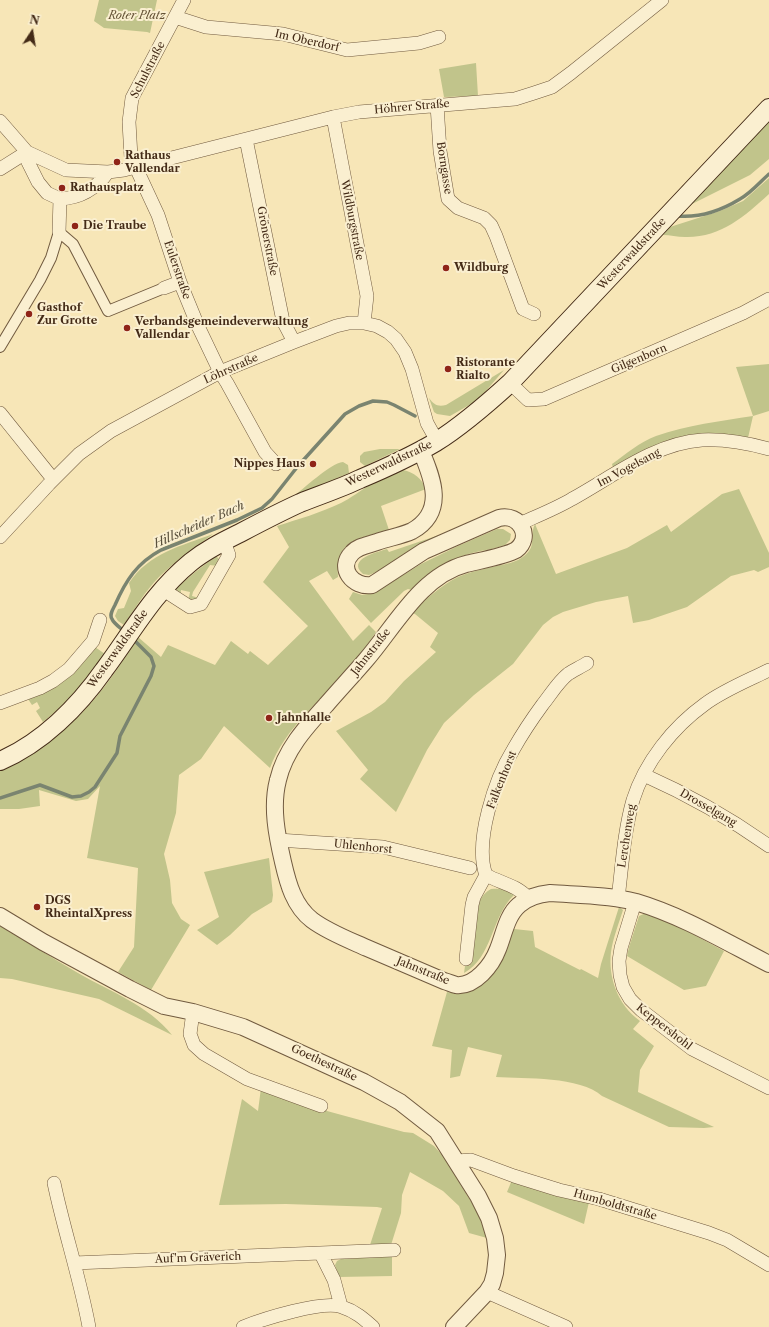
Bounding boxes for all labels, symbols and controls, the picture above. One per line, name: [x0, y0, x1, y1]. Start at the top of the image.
park label: Roter Platz: [108, 9, 166, 23]
north arrow: [12, 12, 52, 52]
text: N: [28, 12, 41, 28]
street label: Im Oberdorf: [273, 27, 341, 55]
street label: Schulstraße: [128, 39, 168, 101]
street label: Höhrer Straße: [374, 97, 450, 117]
street label: Borngasse: [433, 141, 455, 195]
place label: Rathaus Vallendar: [125, 149, 180, 175]
marker: Rathaus Vallendar: [112, 157, 122, 167]
street label: Wildburgstraße: [338, 179, 366, 261]
place label: Rathausplatz: [70, 181, 144, 195]
marker: Rathausplatz: [57, 183, 67, 193]
street label: Grönerstraße: [254, 205, 280, 277]
street label: Westerwaldstraße: [595, 215, 669, 293]
place label: Die Traube: [83, 219, 146, 233]
marker: Die Traube: [70, 221, 80, 231]
street label: Eulerstraße: [161, 239, 193, 301]
place label: Wildburg: [454, 261, 508, 275]
marker: Wildburg: [441, 263, 451, 273]
place label: Gasthof Zur Grotte: [37, 301, 97, 327]
marker: Gasthof Zur Grotte: [24, 309, 34, 319]
place label: Verbandsgemeindeverwaltung Vallendar: [135, 315, 308, 341]
marker: Verbandsgemeindeverwaltung Vallendar: [122, 323, 132, 333]
street label: Gilgenborn: [609, 341, 669, 377]
street label: Löhrstraße: [202, 351, 260, 387]
place label: Ristorante Rialto: [456, 356, 515, 382]
marker: Ristorante Rialto: [443, 364, 453, 374]
street label: Westerwaldstraße: [344, 438, 434, 490]
street label: Im Vogelsang: [595, 446, 663, 490]
place label: Nippes Haus: [234, 457, 305, 471]
marker: Nippes Haus: [308, 459, 318, 469]
water label: Hillscheider Bach: [151, 499, 247, 551]
street label: Westerwaldstraße: [85, 607, 151, 691]
street label: Jahnstraße: [349, 626, 393, 678]
place label: Jahnhalle: [277, 711, 331, 725]
marker: Jahnhalle: [264, 713, 274, 723]
street label: Falkenhorst: [484, 749, 520, 811]
street label: Drosselgang: [677, 786, 739, 830]
street label: Lerchenweg: [615, 803, 639, 869]
street label: Uhlenhorst: [333, 837, 393, 857]
place label: DGS RheintalXpress: [45, 894, 132, 920]
marker: DGS RheintalXpress: [32, 902, 42, 912]
street label: Jahnstraße: [395, 954, 451, 988]
street label: Keppershohl: [633, 1001, 695, 1053]
street label: Goethestraße: [289, 1042, 359, 1084]
street label: Humboldtstraße: [572, 1187, 658, 1223]
street label: Auf'm Gräverich: [155, 1250, 241, 1266]

